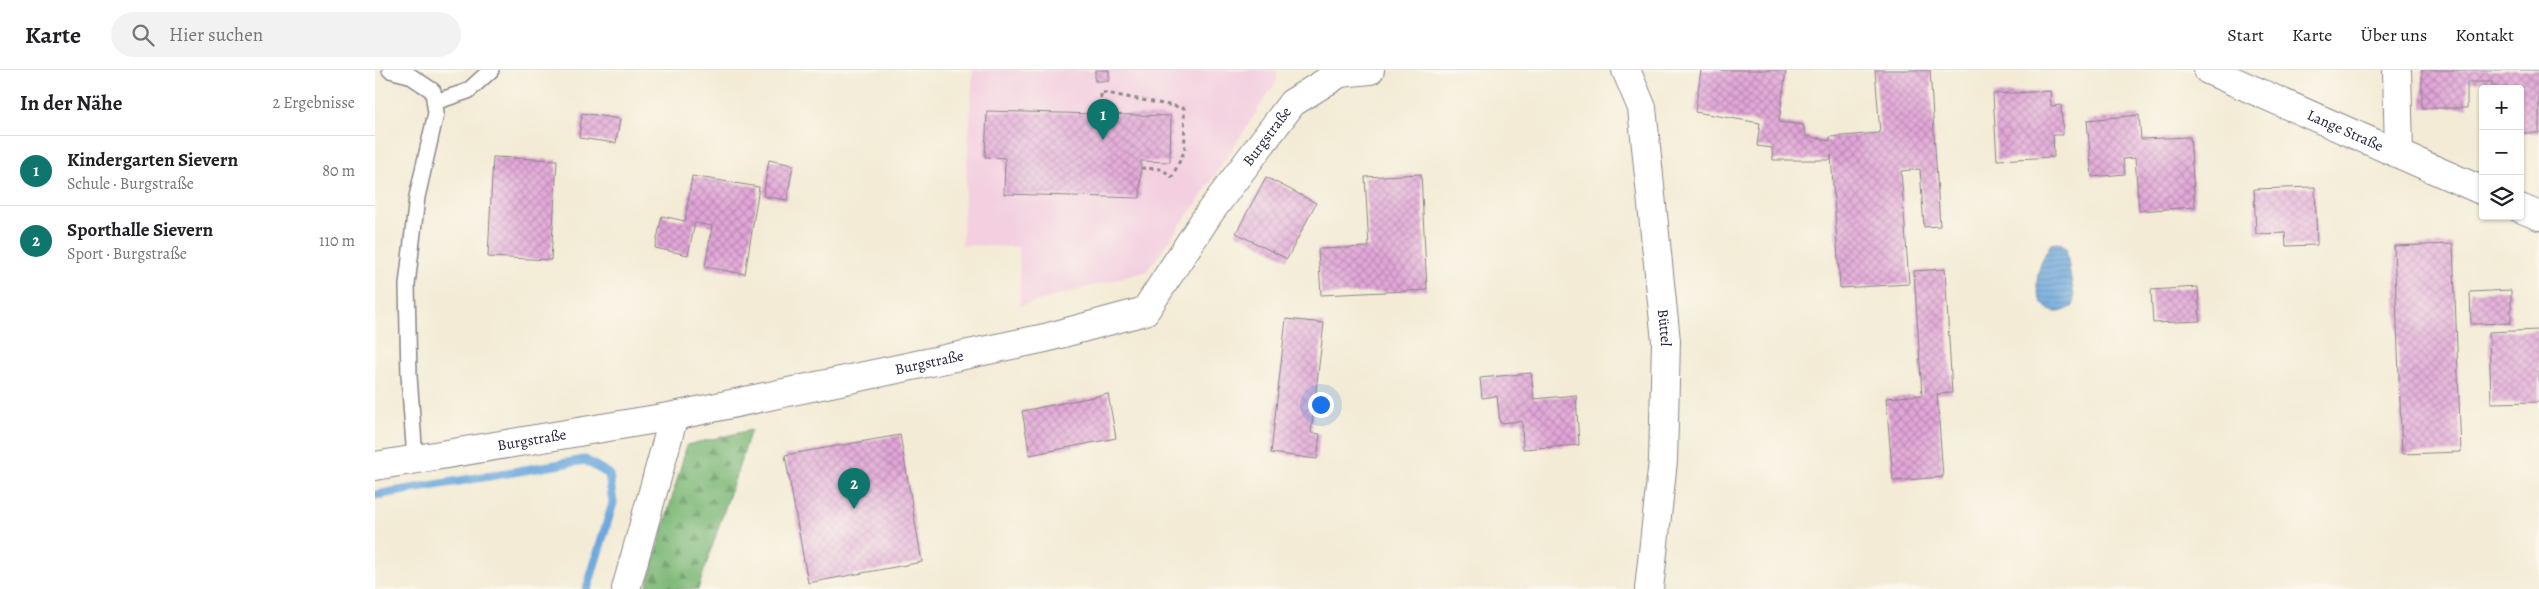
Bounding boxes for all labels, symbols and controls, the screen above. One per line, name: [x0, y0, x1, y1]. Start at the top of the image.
search box: [111, 12, 461, 57]
text: Karte: [25, 19, 81, 51]
icon: search: [129, 21, 157, 49]
text: Hier suchen: [169, 22, 263, 48]
text: Start: [2227, 23, 2264, 47]
text: Karte: [2292, 23, 2332, 47]
text: Über uns: [2360, 23, 2427, 47]
text: Kontakt: [2455, 23, 2514, 47]
map controls: [2479, 85, 2524, 220]
button: +: [2479, 85, 2524, 130]
text: In der Nähe: [20, 89, 122, 117]
text: 2 Ergebnisse: [273, 92, 355, 114]
pin: 1: [1087, 99, 1119, 140]
street label: Burgstraße: [1238, 102, 1296, 170]
street label: Lange Straße: [2304, 105, 2387, 156]
button: −: [2479, 130, 2524, 175]
text: Kindergarten Sievern: [67, 147, 238, 173]
text: 1: [33, 160, 39, 182]
text: 80 m: [322, 160, 355, 182]
text: Schule · Burgstraße: [67, 173, 194, 195]
button: layers: [2479, 175, 2524, 220]
text: Sporthalle Sievern: [67, 217, 213, 243]
text: 2: [32, 230, 40, 252]
text: 110 m: [319, 230, 355, 252]
text: Sport · Burgstraße: [67, 243, 187, 265]
street label: Büttel: [1653, 308, 1676, 347]
street label: Burgstraße: [893, 345, 966, 379]
your location: [1308, 392, 1334, 418]
street label: Burgstraße: [496, 424, 568, 455]
pin: 2: [838, 468, 870, 509]

